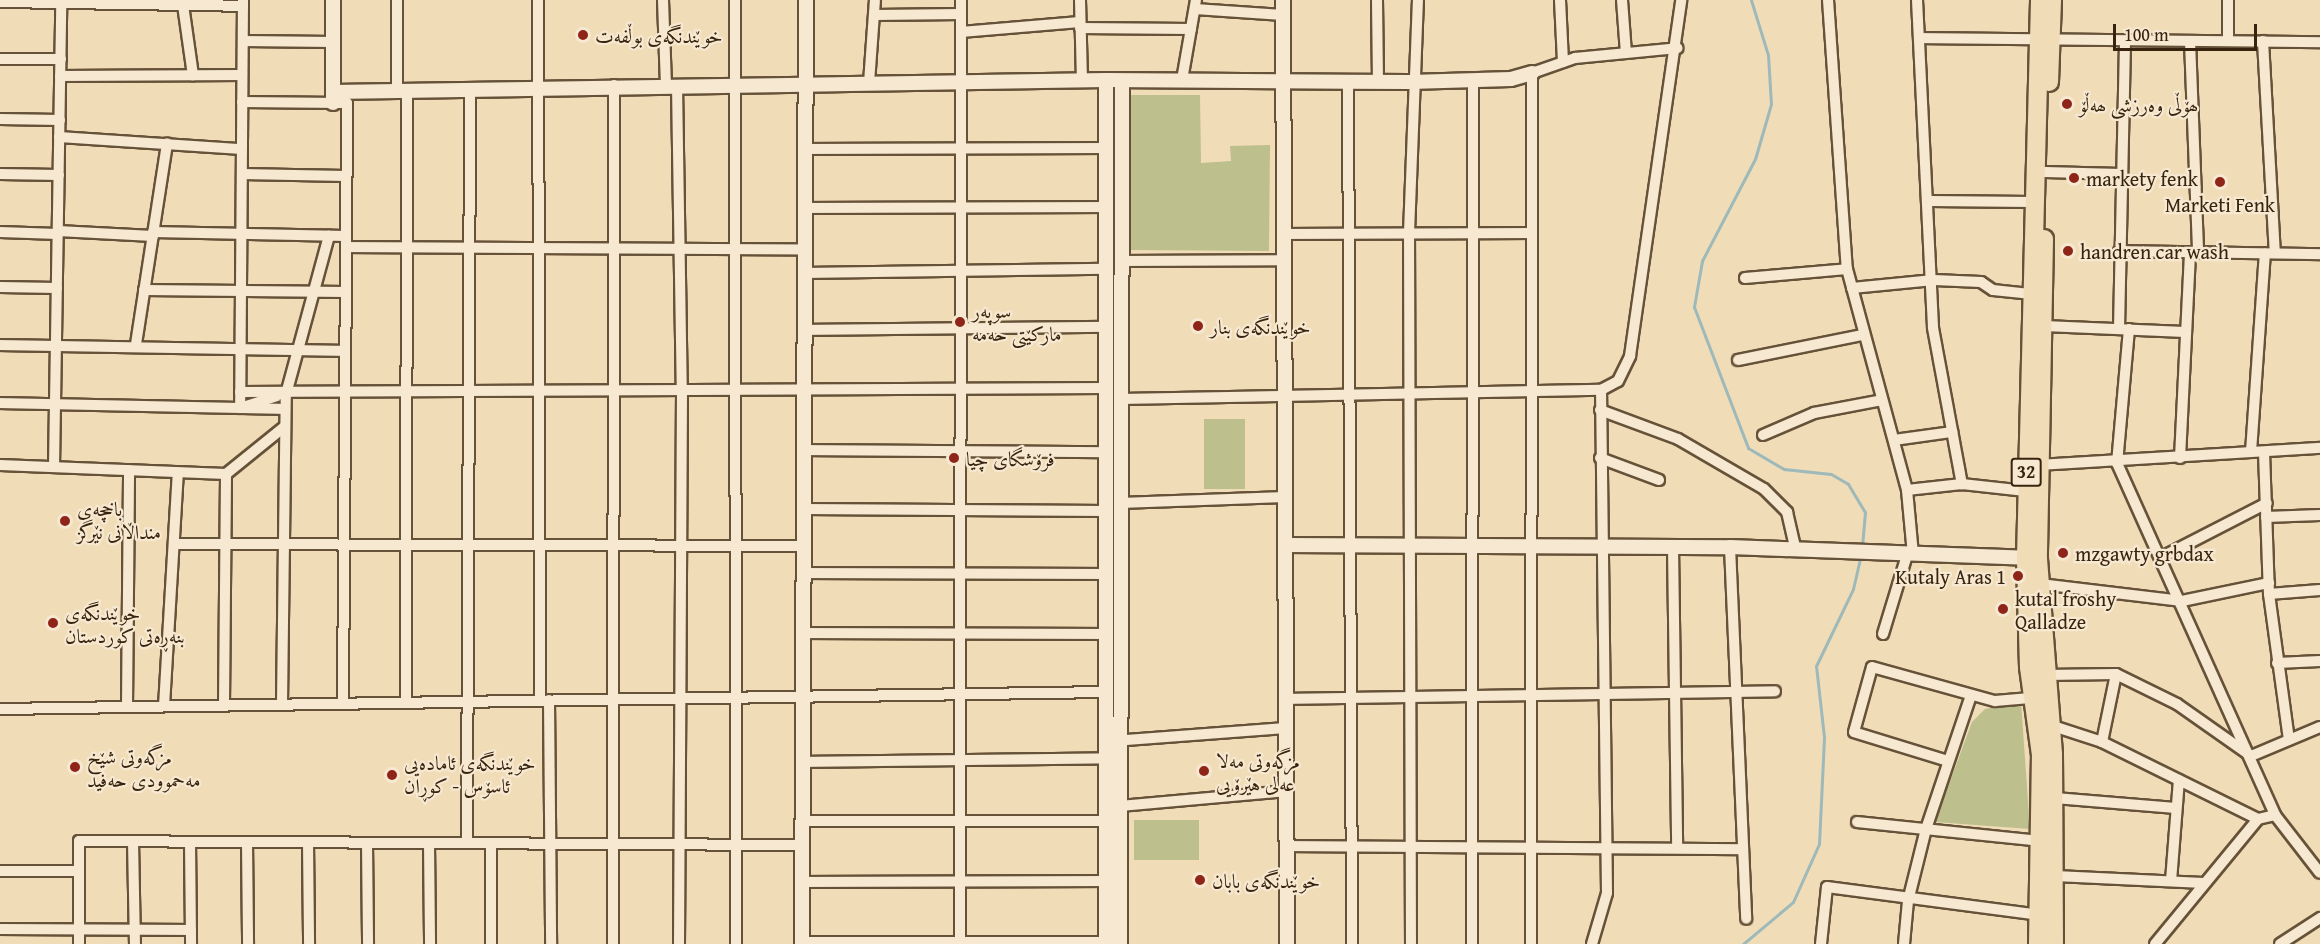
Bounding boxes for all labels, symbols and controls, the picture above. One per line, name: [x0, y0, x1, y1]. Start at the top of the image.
scale bar: [2116, 12, 2260, 50]
text: 100 m: [2124, 21, 2169, 48]
place label: خوێندنگەی بوڵفەت: [595, 23, 723, 47]
marker: خوێندنگەی بوڵفەت: [576, 28, 590, 42]
place label: ھۆڵی وەرزشی ھەڵۆ: [2079, 92, 2198, 116]
marker: ھۆڵی وەرزشی ھەڵۆ: [2060, 97, 2074, 111]
place label: markety fenk: [2086, 166, 2198, 190]
marker: markety fenk: [2067, 171, 2081, 185]
marker: Marketi Fenk: [2213, 175, 2227, 189]
place label: Marketi Fenk: [2165, 192, 2275, 216]
place label: handren car wash: [2080, 239, 2229, 263]
marker: handren car wash: [2061, 244, 2075, 258]
place label: سوپەر مارکێتی حەمە: [972, 298, 1062, 345]
place label: خوێندنگەی بنار: [1210, 314, 1311, 338]
marker: سوپەر مارکێتی حەمە: [953, 315, 967, 329]
marker: خوێندنگەی بنار: [1191, 319, 1205, 333]
place label: فرۆشگای چیا: [966, 446, 1055, 470]
marker: فرۆشگای چیا: [947, 451, 961, 465]
road number: 32: [2010, 457, 2042, 487]
place label: باخچەی منداڵانی نێرگز: [77, 497, 161, 544]
marker: باخچەی منداڵانی نێرگز: [58, 514, 72, 528]
place label: mzgawty grbdax: [2075, 541, 2214, 565]
marker: mzgawty grbdax: [2056, 546, 2070, 560]
place label: Kutaly Aras 1: [1895, 564, 2006, 588]
marker: Kutaly Aras 1: [2011, 569, 2025, 583]
place label: kutal froshy Qalladze: [2015, 586, 2116, 633]
place label: خوێندنگەی بنەڕەتی کوردستان: [65, 600, 185, 647]
marker: kutal froshy Qalladze: [1996, 602, 2010, 616]
marker: خوێندنگەی بنەڕەتی کوردستان: [46, 616, 60, 630]
place label: مزگەوتی شێخ مەحموودی حەفید: [87, 744, 200, 791]
place label: مزگەوتی مەلا عەلی هێرۆیی: [1216, 748, 1300, 795]
place label: خوێندنگەی ئامادەیی ئاسۆس - کوڕان: [404, 751, 536, 798]
marker: مزگەوتی شێخ مەحموودی حەفید: [68, 760, 82, 774]
marker: مزگەوتی مەلا عەلی هێرۆیی: [1197, 764, 1211, 778]
marker: خوێندنگەی ئامادەیی ئاسۆس - کوڕان: [385, 768, 399, 782]
place label: خوێندنگەی بابان: [1212, 868, 1320, 892]
marker: خوێندنگەی بابان: [1193, 873, 1207, 887]

